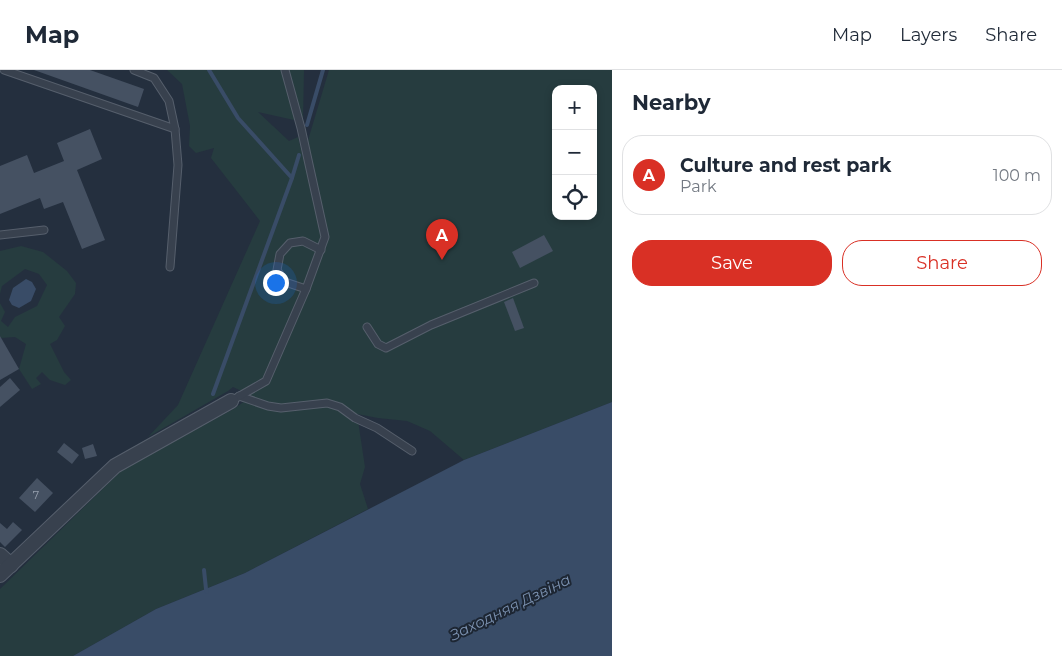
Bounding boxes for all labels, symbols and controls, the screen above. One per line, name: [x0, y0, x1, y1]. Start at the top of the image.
text: Map: [25, 20, 79, 49]
text: Map: [832, 24, 872, 46]
text: Layers: [900, 24, 957, 46]
text: Share: [985, 24, 1037, 46]
map controls: [552, 85, 597, 220]
button: +: [552, 85, 597, 130]
text: Nearby: [632, 90, 711, 115]
button: −: [552, 130, 597, 175]
text: Culture and rest park: [680, 154, 891, 177]
text: A: [643, 166, 655, 185]
text: 100 m: [993, 166, 1041, 185]
button: locate: [552, 175, 597, 220]
text: Park: [680, 177, 717, 196]
pin: A: [426, 219, 458, 260]
button: Save: [632, 240, 832, 286]
button: Share: [842, 240, 1042, 286]
your location: [263, 270, 289, 296]
house number: 7: [33, 488, 39, 502]
water label: Заходняя Дзвіна: [445, 569, 574, 645]

